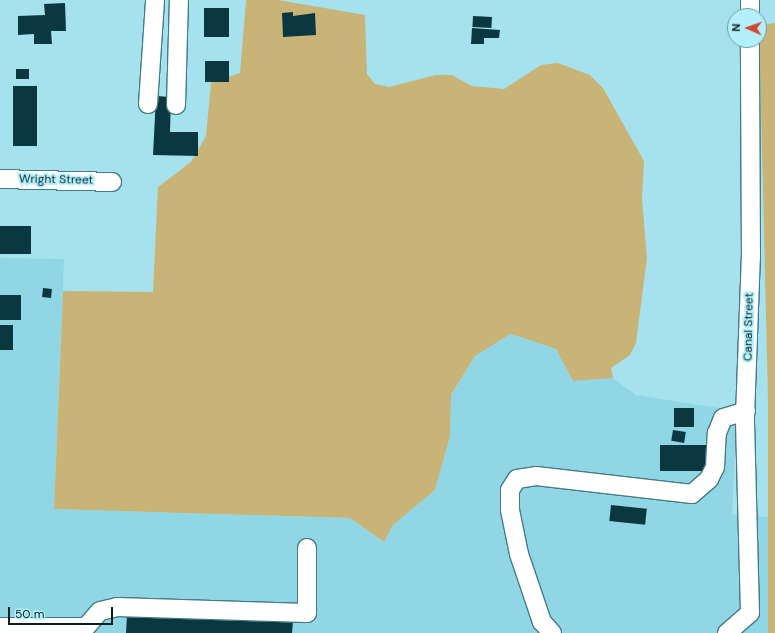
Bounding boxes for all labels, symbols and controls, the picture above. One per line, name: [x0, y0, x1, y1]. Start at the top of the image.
north arrow: [727, 8, 767, 48]
text: N: [729, 23, 743, 32]
street label: Wright Street: [19, 172, 93, 188]
street label: Canal Street: [741, 293, 757, 361]
scale bar: [10, 599, 115, 625]
text: 50 m: [15, 606, 44, 622]

